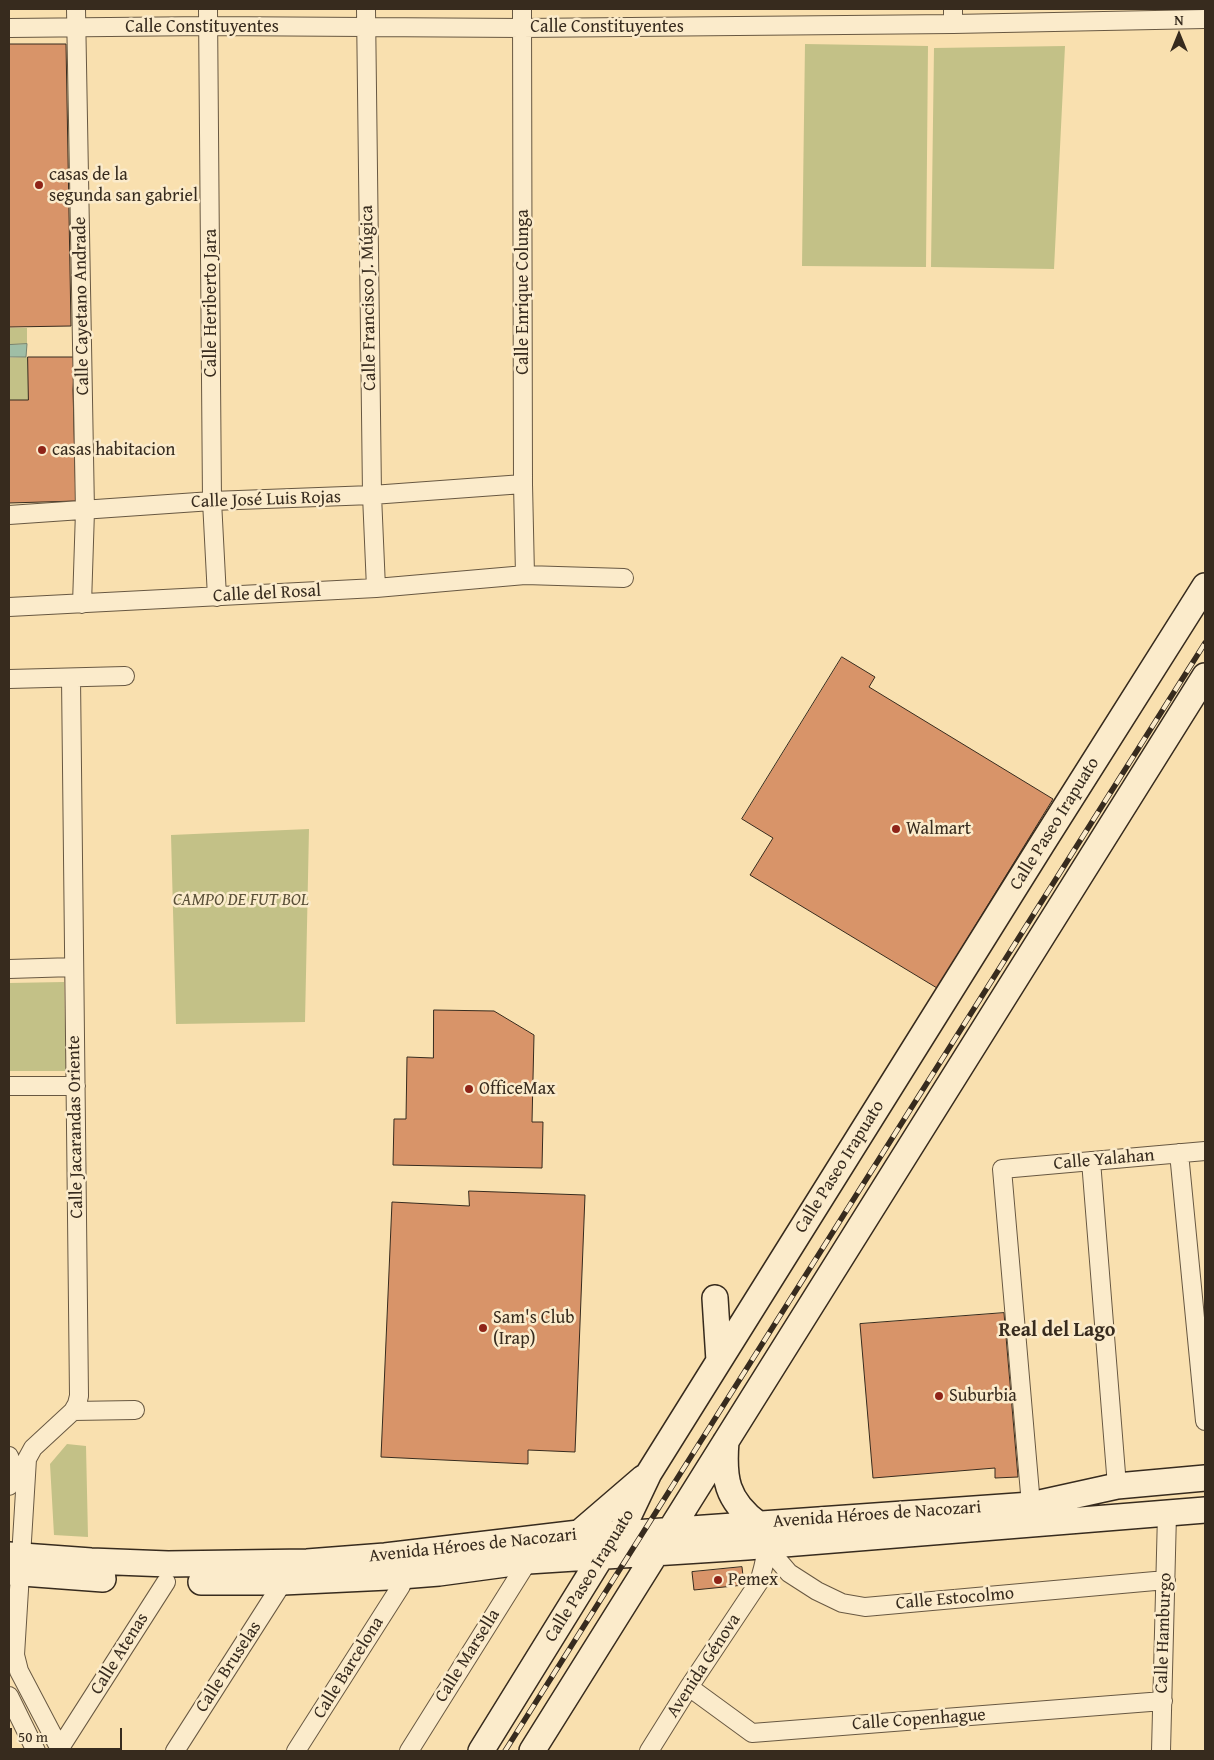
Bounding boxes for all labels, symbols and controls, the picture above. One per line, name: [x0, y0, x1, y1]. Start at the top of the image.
north arrow: [1154, 10, 1204, 60]
text: N: [1174, 10, 1184, 30]
street label: Calle Constituyentes: [125, 16, 279, 38]
street label: Calle Constituyentes: [530, 16, 684, 38]
place label: casas de la segunda san gabriel: [49, 164, 198, 206]
marker: casas de la segunda san gabriel: [33, 179, 45, 191]
street label: Calle Francisco J. Múgica: [357, 205, 381, 391]
street label: Calle Enrique Colunga: [512, 209, 534, 375]
street label: Calle Cayetano Andrade: [70, 216, 94, 396]
street label: Calle Heriberto Jara: [200, 229, 222, 377]
place label: casas habitacion: [52, 439, 175, 461]
marker: casas habitacion: [36, 444, 48, 456]
street label: Calle José Luis Rojas: [191, 487, 341, 513]
street label: Calle del Rosal: [212, 580, 322, 608]
street label: Calle Paseo Irapuato: [1005, 754, 1105, 894]
place label: Walmart: [906, 818, 971, 840]
marker: Walmart: [890, 823, 902, 835]
park label: CAMPO DE FUT BOL: [173, 889, 309, 911]
street label: Calle Jacarandas Oriente: [64, 1035, 88, 1219]
place label: OfficeMax: [479, 1078, 555, 1100]
marker: OfficeMax: [463, 1083, 475, 1095]
street label: Calle Paseo Irapuato: [790, 1097, 890, 1237]
street label: Calle Yalahan: [1053, 1145, 1155, 1175]
place label: Sam's Club (Irap): [493, 1307, 575, 1350]
district label: Real del Lago: [999, 1319, 1115, 1343]
marker: Sam's Club (Irap): [477, 1322, 489, 1334]
place label: Suburbia: [949, 1385, 1017, 1407]
marker: Suburbia: [933, 1390, 945, 1402]
street label: Avenida Héroes de Nacozari: [772, 1497, 982, 1533]
street label: Calle Paseo Irapuato: [540, 1506, 640, 1646]
street label: Avenida Héroes de Nacozari: [368, 1524, 578, 1568]
place label: Pemex: [728, 1569, 778, 1591]
street label: Calle Hamburgo: [1151, 1572, 1177, 1694]
marker: Pemex: [712, 1574, 724, 1586]
street label: Calle Estocolmo: [895, 1583, 1015, 1615]
street label: Calle Marsella: [431, 1605, 505, 1707]
street label: Calle Atenas: [86, 1609, 154, 1699]
street label: Avenida Génova: [662, 1610, 746, 1722]
street label: Calle Barcelona: [309, 1613, 389, 1723]
street label: Calle Bruselas: [191, 1617, 267, 1717]
street label: Calle Copenhague: [852, 1705, 986, 1735]
scale bar: [12, 1718, 125, 1750]
text: 50 m: [18, 1726, 48, 1747]

